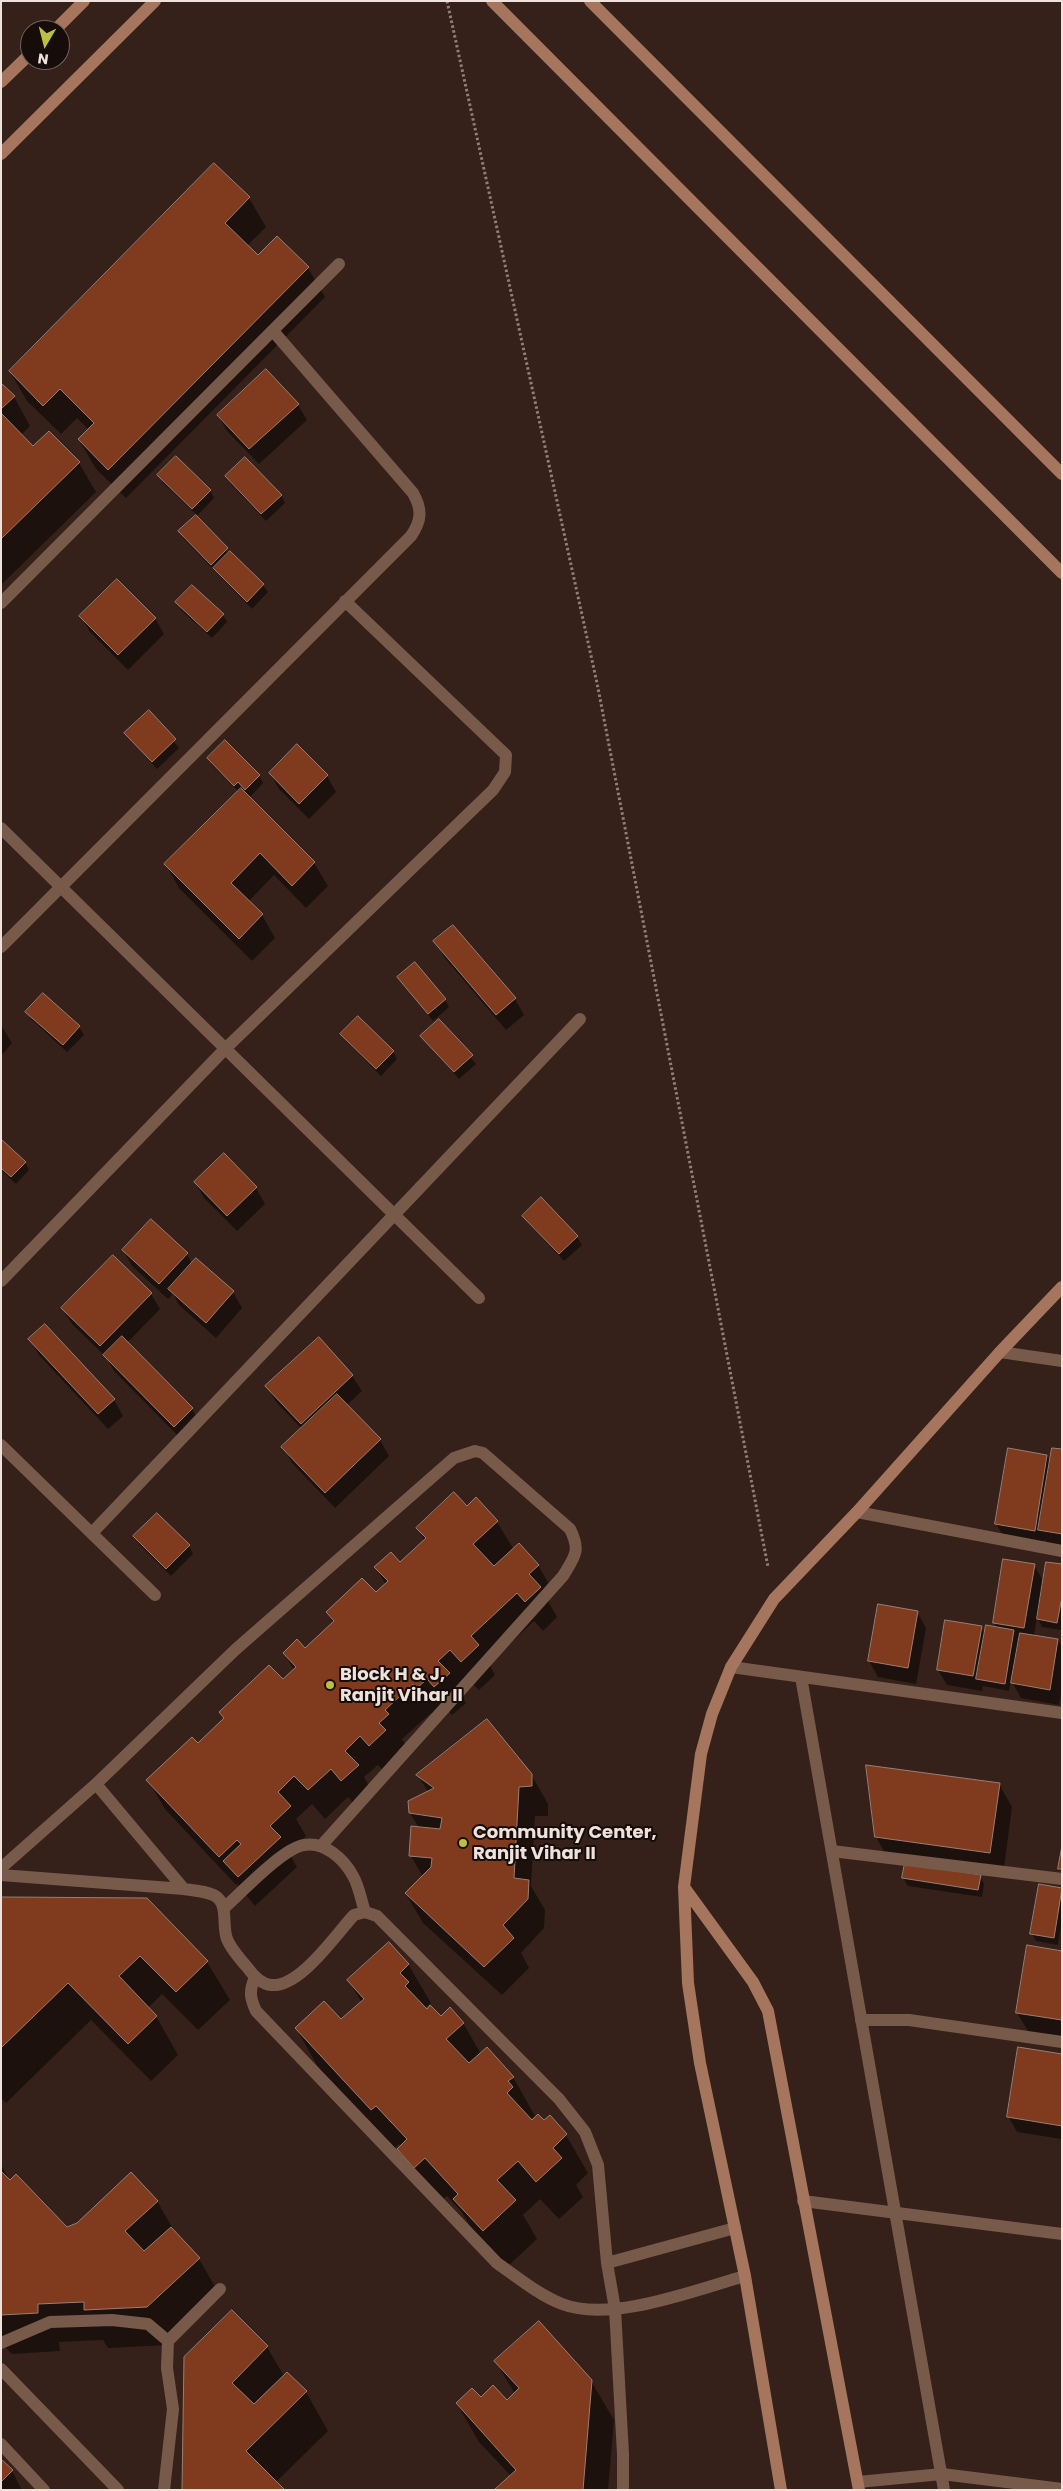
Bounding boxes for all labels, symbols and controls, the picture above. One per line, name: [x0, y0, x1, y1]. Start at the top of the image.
north arrow: [20, 20, 70, 70]
text: N: [36, 48, 50, 69]
place label: Block H & J, Ranjit Vihar II: [340, 1664, 463, 1706]
marker: Block H & J, Ranjit Vihar II: [324, 1679, 336, 1691]
place label: Community Center, Ranjit Vihar II: [473, 1822, 657, 1865]
marker: Community Center, Ranjit Vihar II: [457, 1837, 469, 1849]

